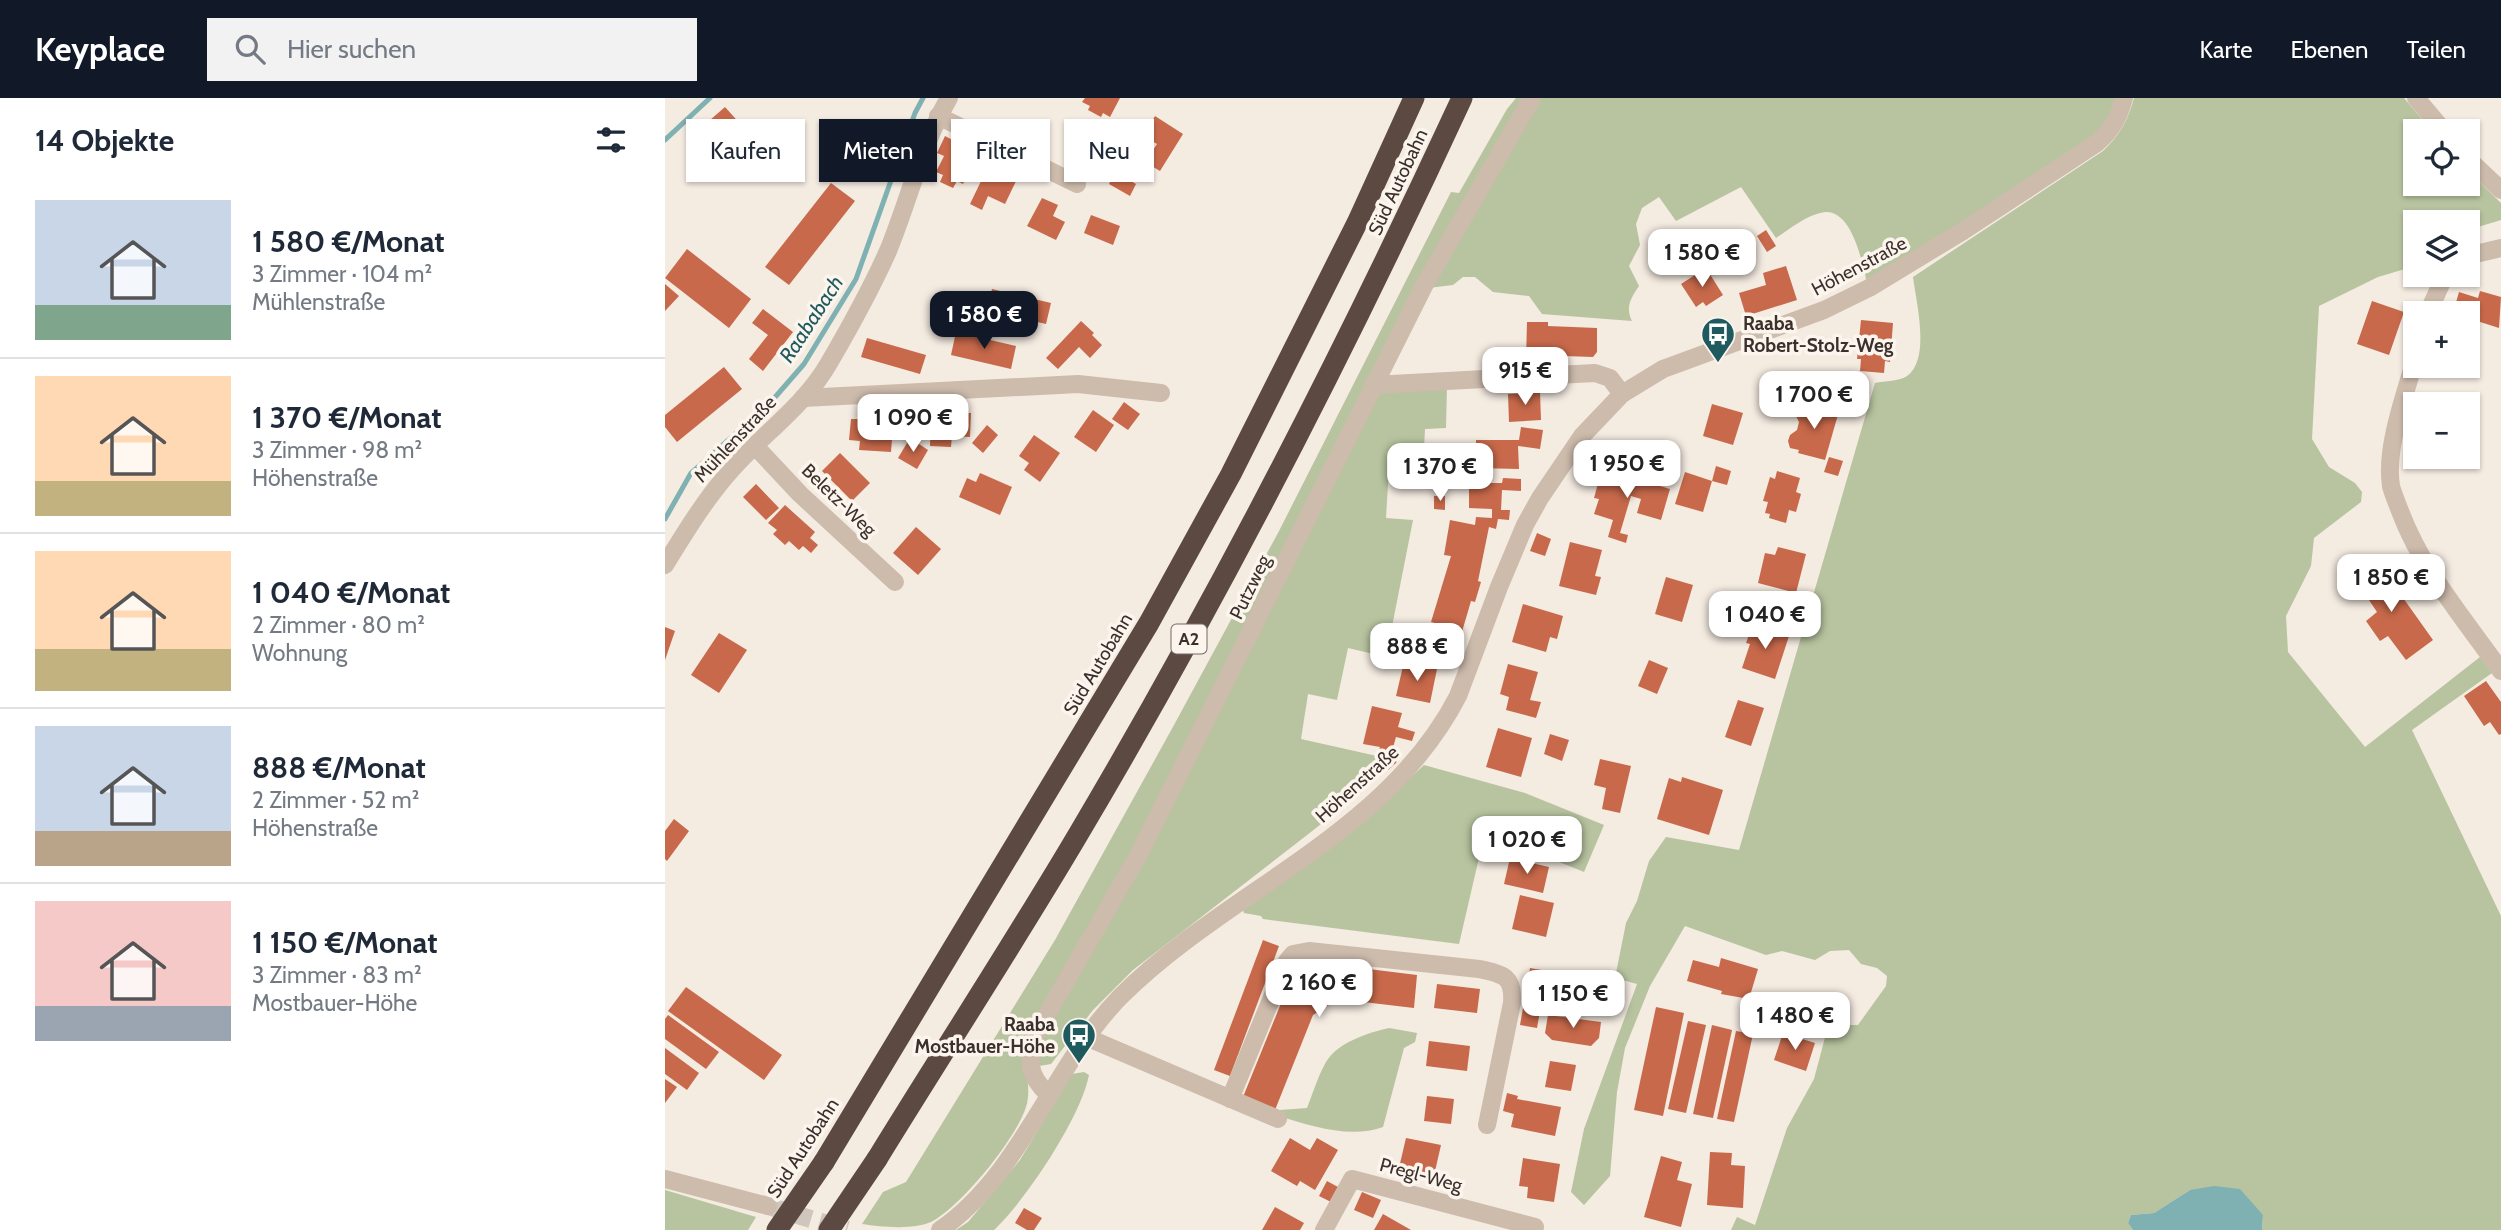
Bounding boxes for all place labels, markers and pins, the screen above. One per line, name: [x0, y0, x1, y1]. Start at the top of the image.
pin: 1 580 €: [1637, 230, 1767, 289]
pin: 1 580 €: [919, 292, 1049, 351]
place label: Raaba Robert-Stolz-Weg: [1743, 312, 1894, 357]
bus stop icon: Raaba Robert-Stolz-Weg: [1699, 315, 1737, 364]
pin: 915 €: [1476, 348, 1574, 407]
pin: 1 700 €: [1749, 372, 1879, 431]
pin: 1 090 €: [848, 394, 978, 454]
pin: 1 950 €: [1562, 440, 1692, 500]
pin: 1 370 €: [1375, 444, 1505, 503]
pin: 1 850 €: [2326, 554, 2456, 614]
pin: 1 040 €: [1700, 592, 1830, 651]
pin: 888 €: [1368, 624, 1466, 683]
pin: 1 020 €: [1462, 816, 1592, 876]
pin: 2 160 €: [1254, 960, 1384, 1019]
pin: 1 150 €: [1508, 970, 1638, 1030]
pin: 1 480 €: [1730, 992, 1860, 1052]
place label: Raaba Mostbauer-Höhe: [915, 1013, 1056, 1058]
bus stop icon: Raaba Mostbauer-Höhe: [1060, 1016, 1098, 1065]

